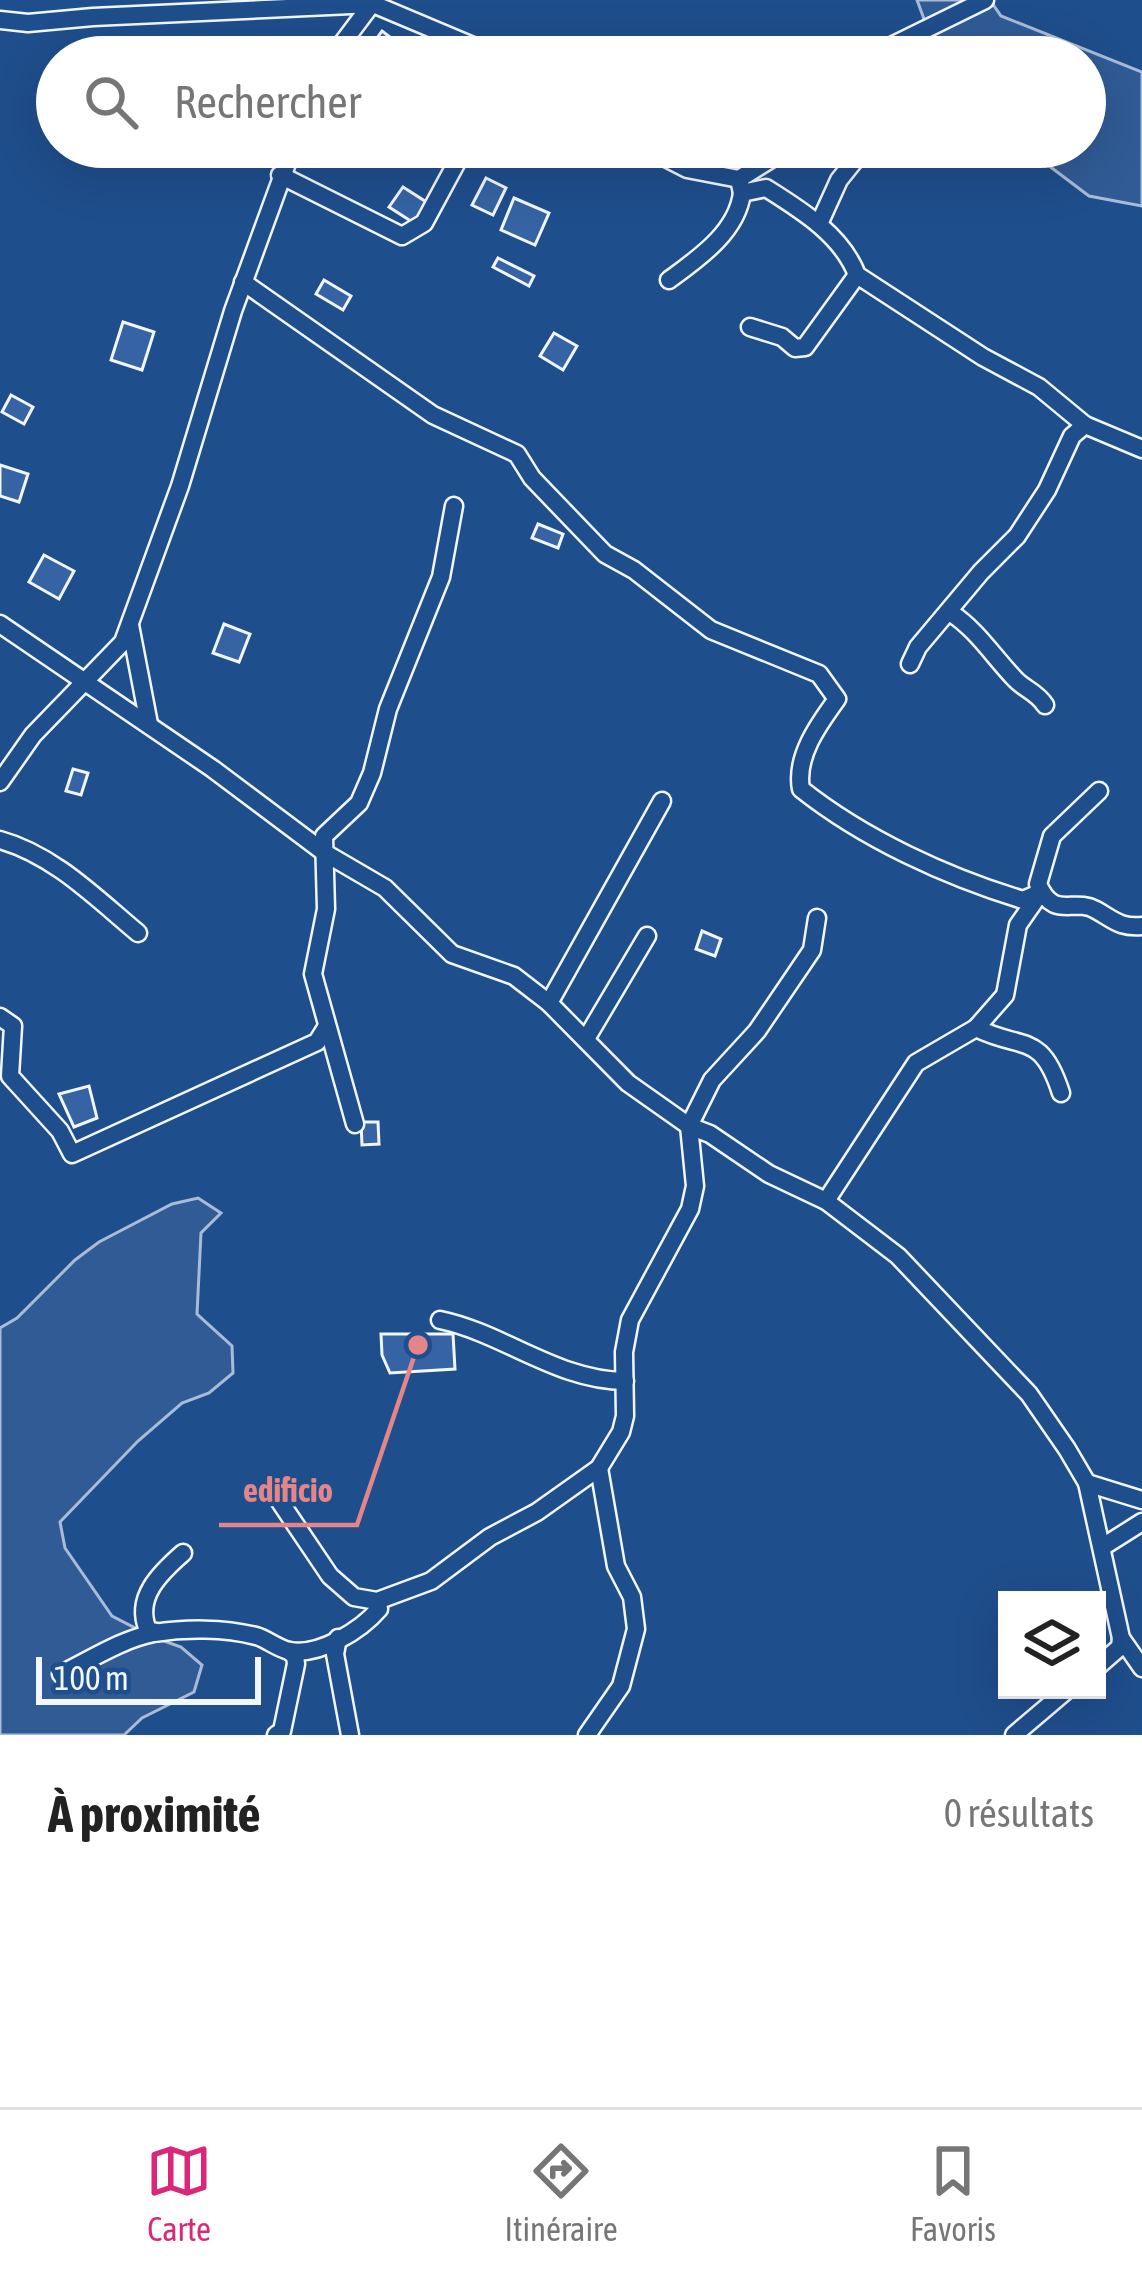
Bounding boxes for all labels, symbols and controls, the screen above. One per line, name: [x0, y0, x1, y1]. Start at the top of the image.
search box: [36, 36, 1106, 168]
icon: search: [78, 69, 144, 135]
text: Rechercher: [174, 76, 361, 128]
callout: edificio: [219, 1456, 357, 1525]
text: edificio: [243, 1471, 333, 1509]
map controls: [998, 1591, 1106, 1699]
button: layers: [998, 1591, 1106, 1699]
scale bar: [36, 1651, 261, 1704]
text: 100 m: [54, 1659, 129, 1697]
text: À proximité: [48, 1784, 261, 1843]
text: 0 résultats: [944, 1791, 1094, 1835]
tab: Carte: [146, 2138, 212, 2248]
tab: Itinéraire: [505, 2138, 618, 2248]
tab: Favoris: [910, 2138, 996, 2248]

